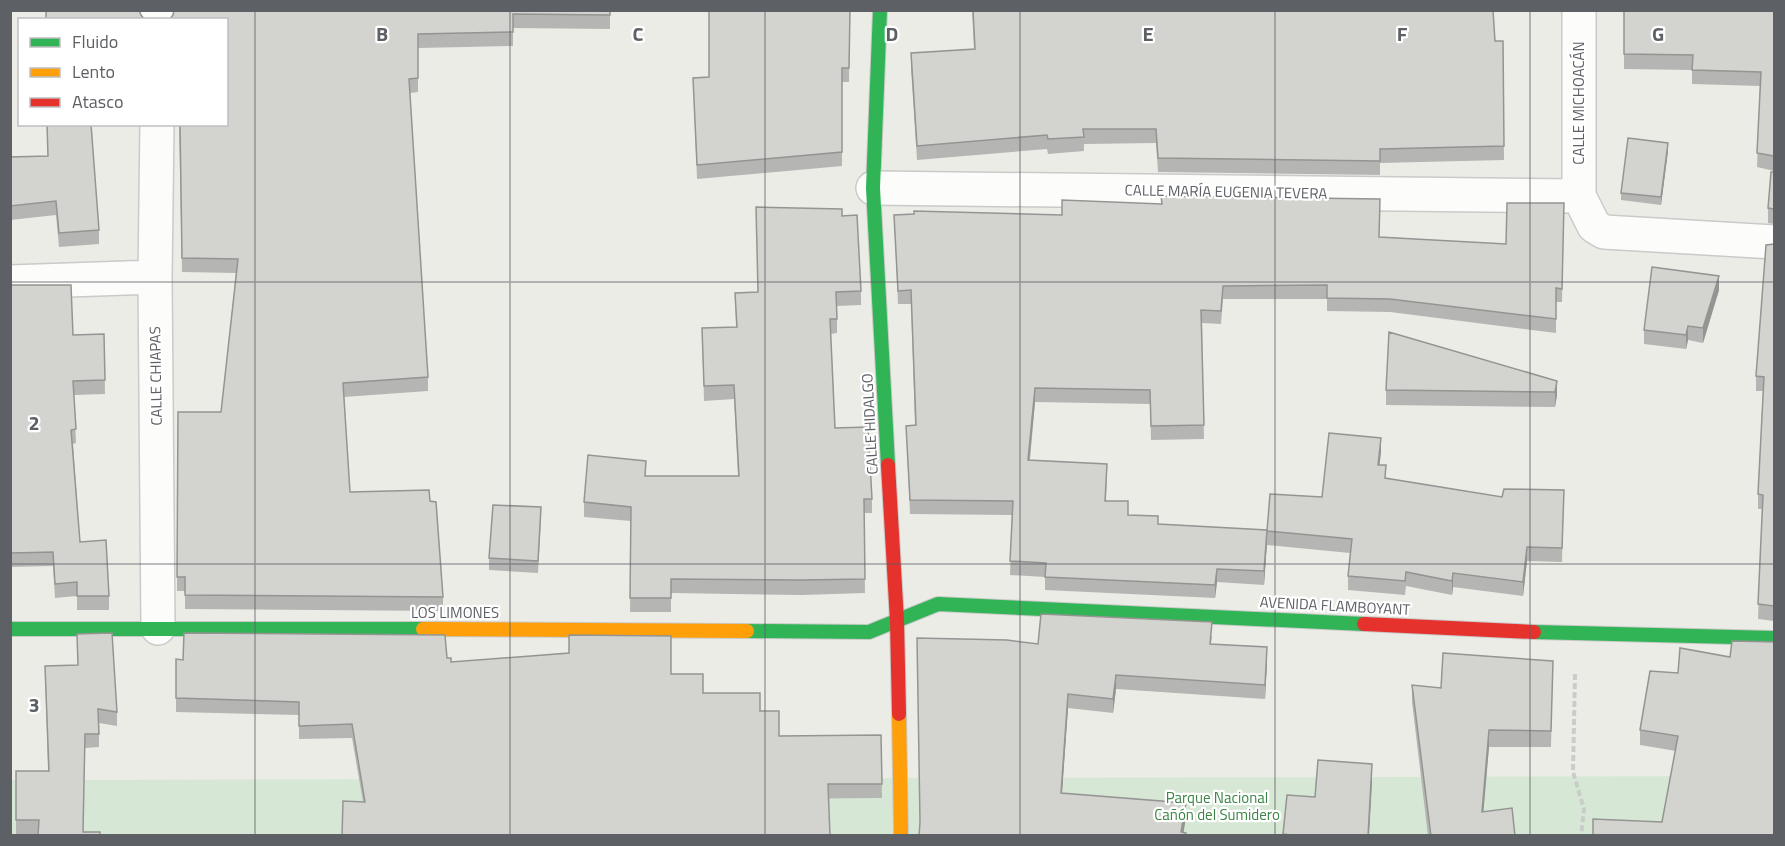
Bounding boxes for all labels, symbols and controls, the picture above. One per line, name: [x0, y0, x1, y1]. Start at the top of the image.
legend: [18, 18, 228, 126]
text: B: [376, 18, 388, 49]
text: C: [633, 18, 644, 49]
text: D: [886, 18, 898, 49]
text: E: [1142, 18, 1154, 49]
text: F: [1397, 18, 1408, 49]
text: G: [1652, 18, 1664, 49]
text: Fluido: [72, 28, 118, 55]
street label: CALLE MICHOACÁN: [1567, 41, 1590, 165]
text: Lento: [72, 58, 115, 85]
text: Atasco: [72, 88, 123, 115]
street label: CALLE MARÍA EUGENIA TEVERA: [1125, 178, 1328, 205]
street label: CALLE CHIAPAS: [143, 326, 168, 426]
street label: CALLE HIDALGO: [855, 373, 884, 475]
text: 2: [28, 407, 40, 438]
street label: AVENIDA FLAMBOYANT: [1259, 590, 1411, 621]
street label: LOS LIMONES: [411, 601, 499, 624]
text: 3: [28, 689, 40, 720]
park label: Parque Nacional Cañón del Sumidero: [1154, 786, 1280, 826]

